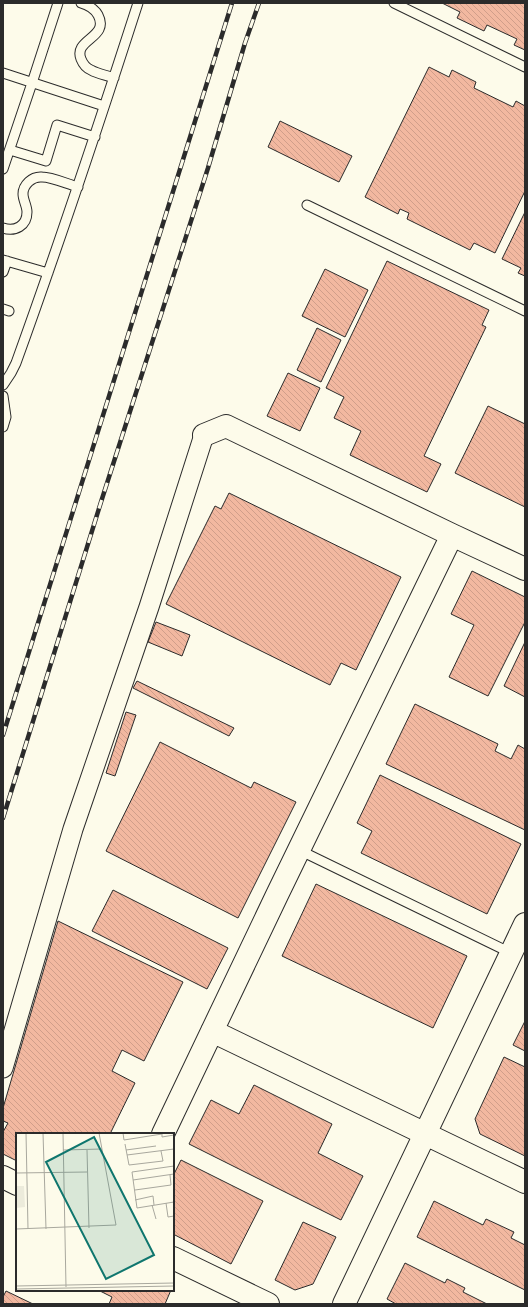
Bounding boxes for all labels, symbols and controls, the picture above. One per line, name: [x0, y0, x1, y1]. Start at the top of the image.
inset map: [16, 1133, 174, 1291]

